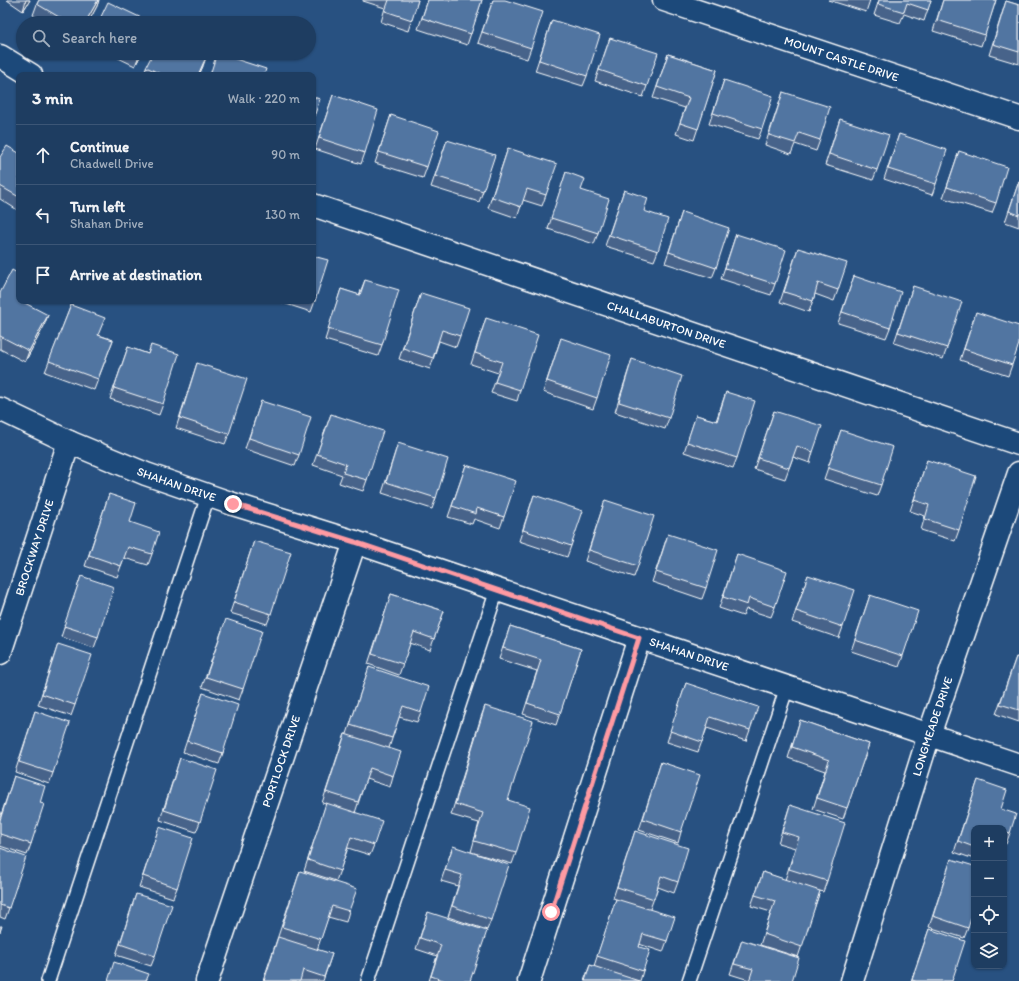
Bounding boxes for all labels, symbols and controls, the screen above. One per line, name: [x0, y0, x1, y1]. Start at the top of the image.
search box: [16, 16, 316, 60]
icon: search: [30, 27, 52, 49]
text: Search here: [62, 29, 137, 47]
street label: MOUNT CASTLE DRIVE: [782, 33, 901, 85]
text: 3 min: [32, 88, 73, 108]
text: Walk · 220 m: [228, 91, 300, 106]
text: Continue: [70, 138, 129, 156]
icon: ahead: [32, 144, 54, 166]
text: 90 m: [271, 147, 300, 162]
text: Chadwell Drive: [70, 156, 154, 171]
text: Turn left: [70, 198, 125, 216]
icon: left: [32, 204, 54, 226]
text: 130 m: [265, 207, 300, 222]
text: Shahan Drive: [70, 216, 144, 231]
icon: arrive: [32, 264, 54, 286]
text: Arrive at destination: [70, 266, 202, 284]
street label: CHALLABURTON DRIVE: [605, 298, 728, 351]
street label: SHAHAN DRIVE: [135, 464, 218, 505]
route end: [224, 495, 242, 513]
street label: BROCKWAY DRIVE: [12, 497, 57, 597]
street label: SHAHAN DRIVE: [648, 634, 731, 674]
street label: LONGMEADE DRIVE: [910, 675, 956, 778]
street label: PORTLOCK DRIVE: [259, 713, 303, 809]
map controls: [971, 825, 1007, 969]
button: +: [971, 825, 1007, 861]
button: −: [971, 861, 1007, 897]
button: locate: [971, 897, 1007, 933]
route start: [542, 903, 560, 921]
button: layers: [971, 933, 1007, 969]

